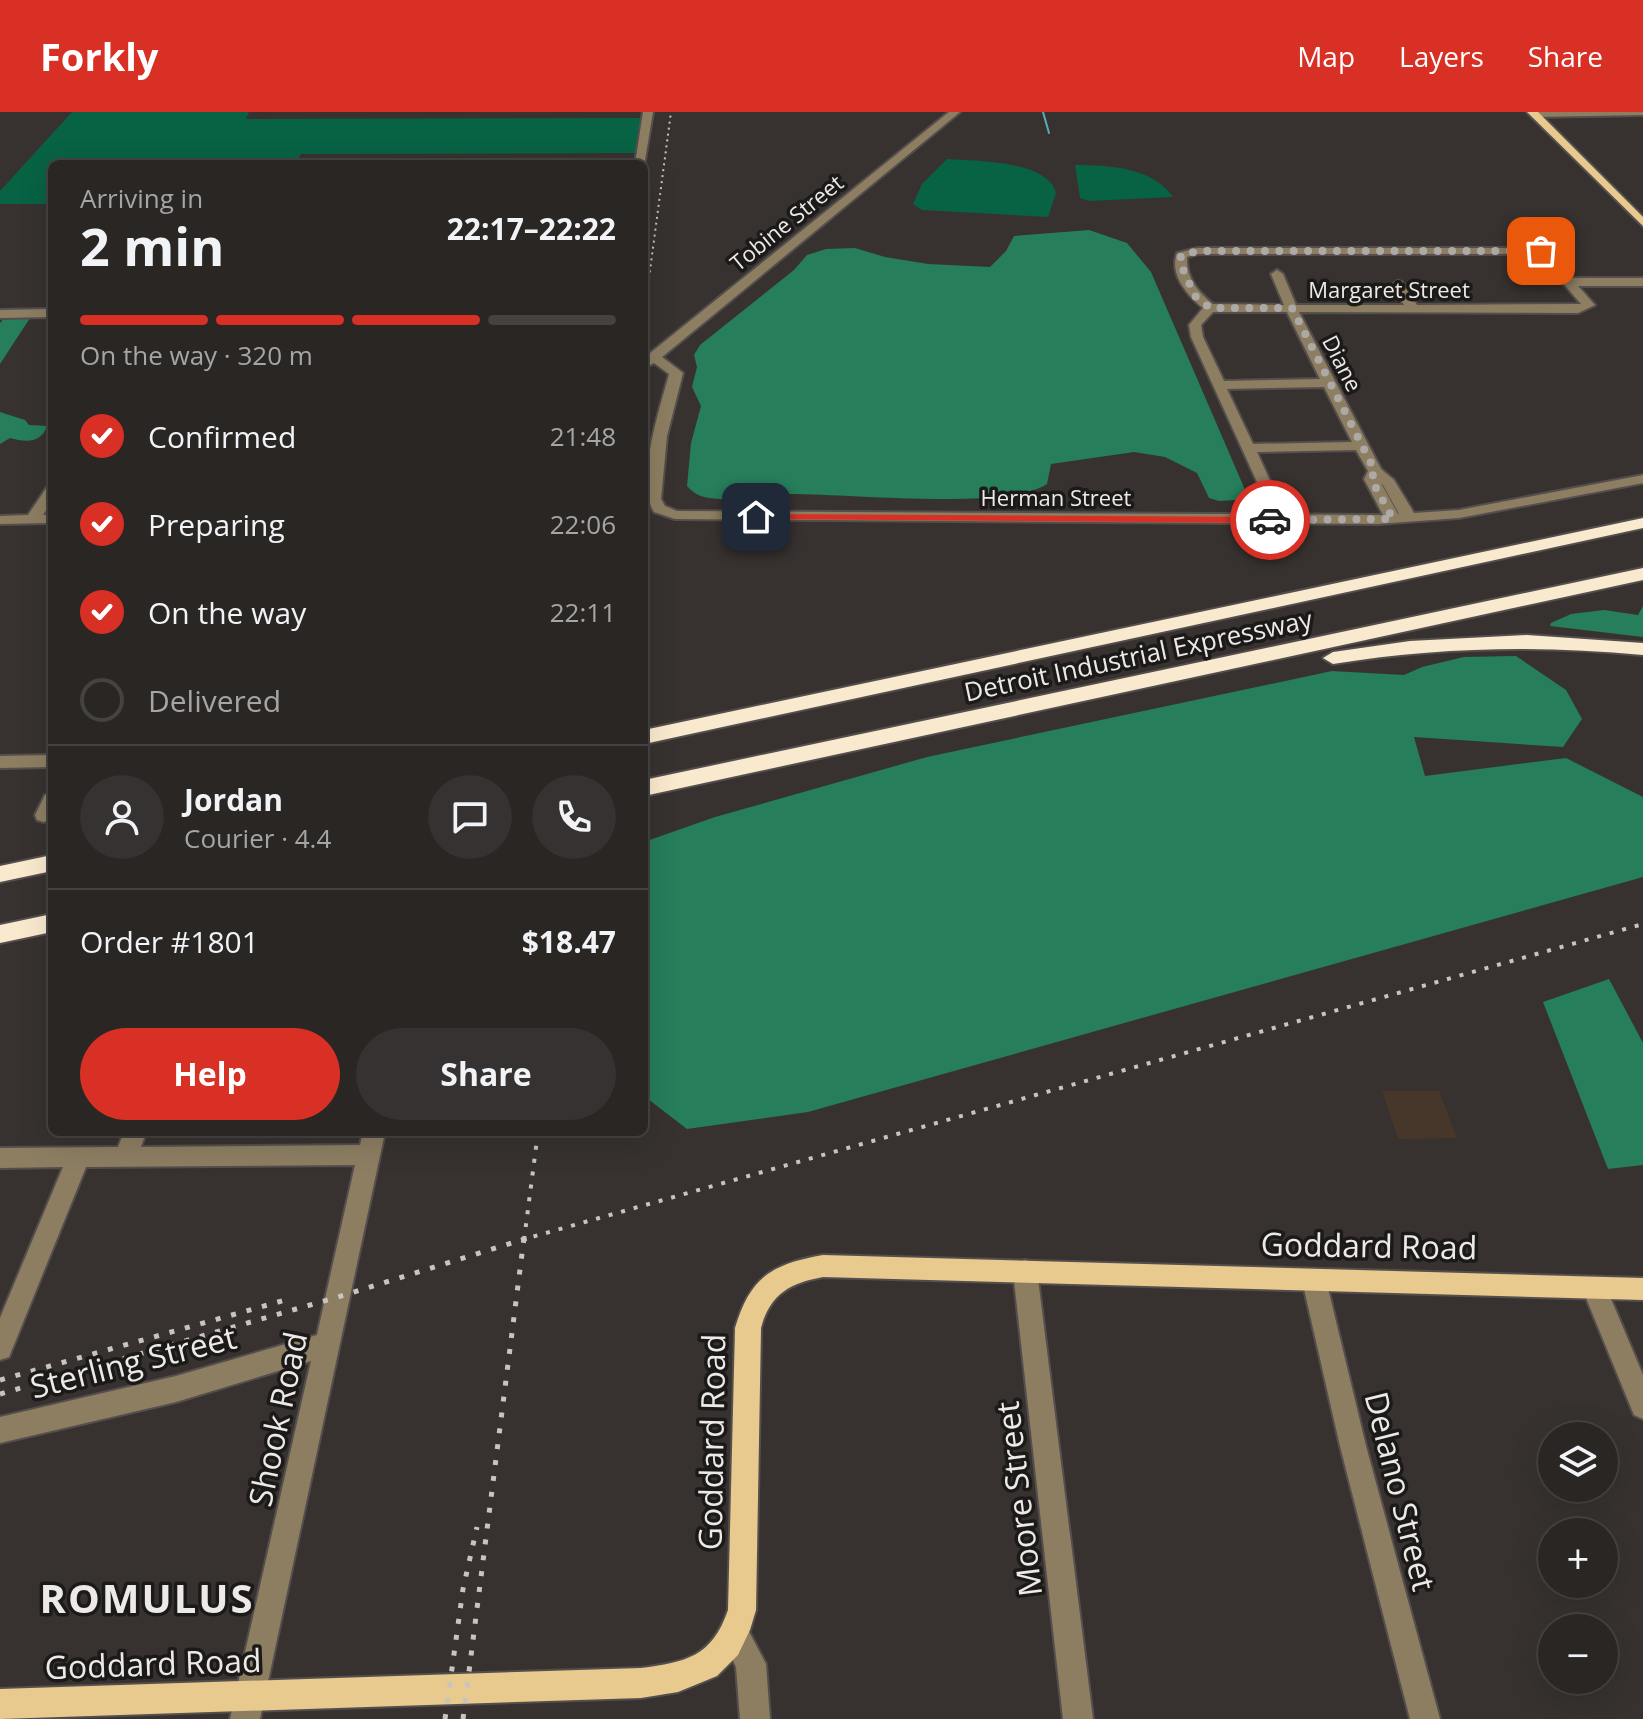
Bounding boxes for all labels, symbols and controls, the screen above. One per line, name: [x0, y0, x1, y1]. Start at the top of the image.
text: Forkly: [40, 30, 158, 82]
text: Map: [1297, 37, 1355, 75]
text: Layers: [1399, 37, 1484, 75]
text: Share: [1528, 37, 1603, 75]
street label: Tobine Street: [723, 167, 849, 277]
text: Arriving in: [80, 180, 203, 216]
text: 22:17–22:22: [447, 208, 616, 249]
text: 2 min: [80, 210, 224, 281]
pin: [1507, 217, 1575, 285]
icon: bag: [1519, 229, 1563, 273]
street label: Margaret Street: [1308, 274, 1470, 304]
street label: Diane: [1316, 330, 1370, 396]
text: On the way · 320 m: [80, 337, 313, 373]
icon: check: [80, 414, 124, 458]
text: Confirmed: [148, 416, 296, 457]
text: 21:48: [550, 418, 616, 454]
courier: [1230, 480, 1310, 560]
street label: Herman Street: [981, 482, 1132, 512]
pin: [722, 483, 790, 551]
icon: home: [734, 495, 778, 539]
icon: car: [1248, 498, 1292, 542]
icon: check: [80, 502, 124, 546]
text: Preparing: [148, 504, 285, 545]
text: 22:06: [550, 506, 616, 542]
icon: check: [80, 590, 124, 634]
text: On the way: [148, 592, 306, 633]
text: 22:11: [550, 594, 616, 630]
street label: Detroit Industrial Expressway: [961, 600, 1316, 709]
text: Delivered: [148, 680, 281, 721]
button: person: [80, 775, 164, 859]
button: chat: [428, 775, 512, 859]
button: phone: [532, 775, 616, 859]
text: Jordan: [184, 779, 283, 820]
text: Courier · 4.4: [184, 820, 331, 856]
text: Order #1801: [80, 921, 259, 962]
text: $18.47: [522, 921, 616, 962]
button: Help: [80, 1028, 340, 1120]
button: Share: [356, 1028, 616, 1120]
street label: Goddard Road: [1260, 1222, 1478, 1268]
street label: Sterling Street: [26, 1315, 240, 1407]
street label: Shook Road: [238, 1328, 316, 1510]
street label: Goddard Road: [688, 1333, 734, 1551]
street label: Delano Street: [1356, 1387, 1446, 1595]
street label: Moore Street: [985, 1399, 1051, 1599]
map controls: [1538, 1422, 1618, 1694]
button: layers: [1538, 1422, 1618, 1502]
button: +: [1538, 1518, 1618, 1598]
district label: ROMULUS: [39, 1570, 255, 1625]
button: −: [1538, 1614, 1618, 1694]
street label: Goddard Road: [44, 1638, 262, 1688]

